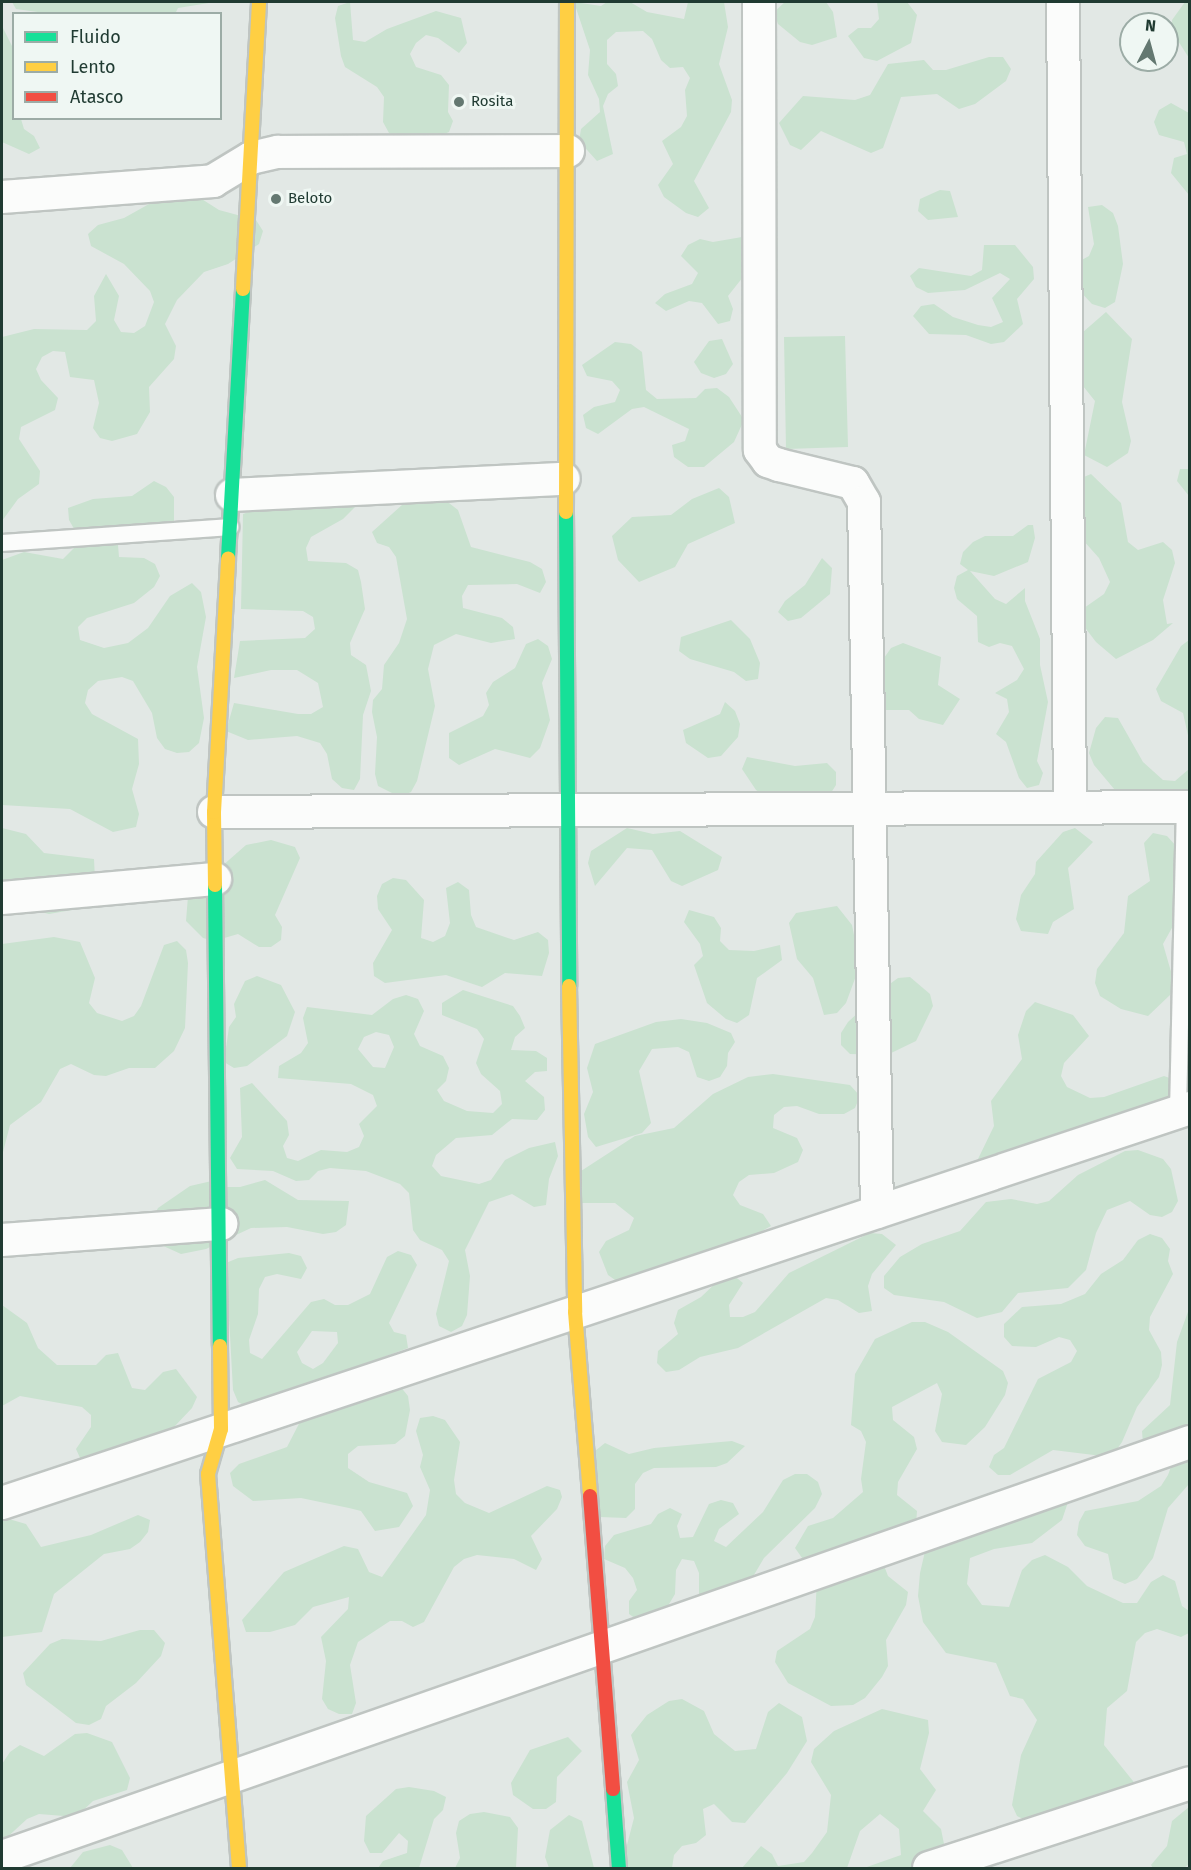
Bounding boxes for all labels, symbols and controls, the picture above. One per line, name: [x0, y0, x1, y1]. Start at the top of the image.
legend: [12, 12, 222, 120]
north arrow: [1119, 12, 1179, 72]
text: N: [1144, 16, 1157, 36]
text: Fluido: [70, 26, 121, 48]
text: Lento: [70, 56, 116, 78]
text: Atasco: [70, 86, 123, 108]
place label: Rosita: [471, 93, 513, 111]
marker: Rosita: [452, 95, 466, 109]
place label: Beloto: [288, 190, 332, 208]
marker: Beloto: [269, 192, 283, 206]

